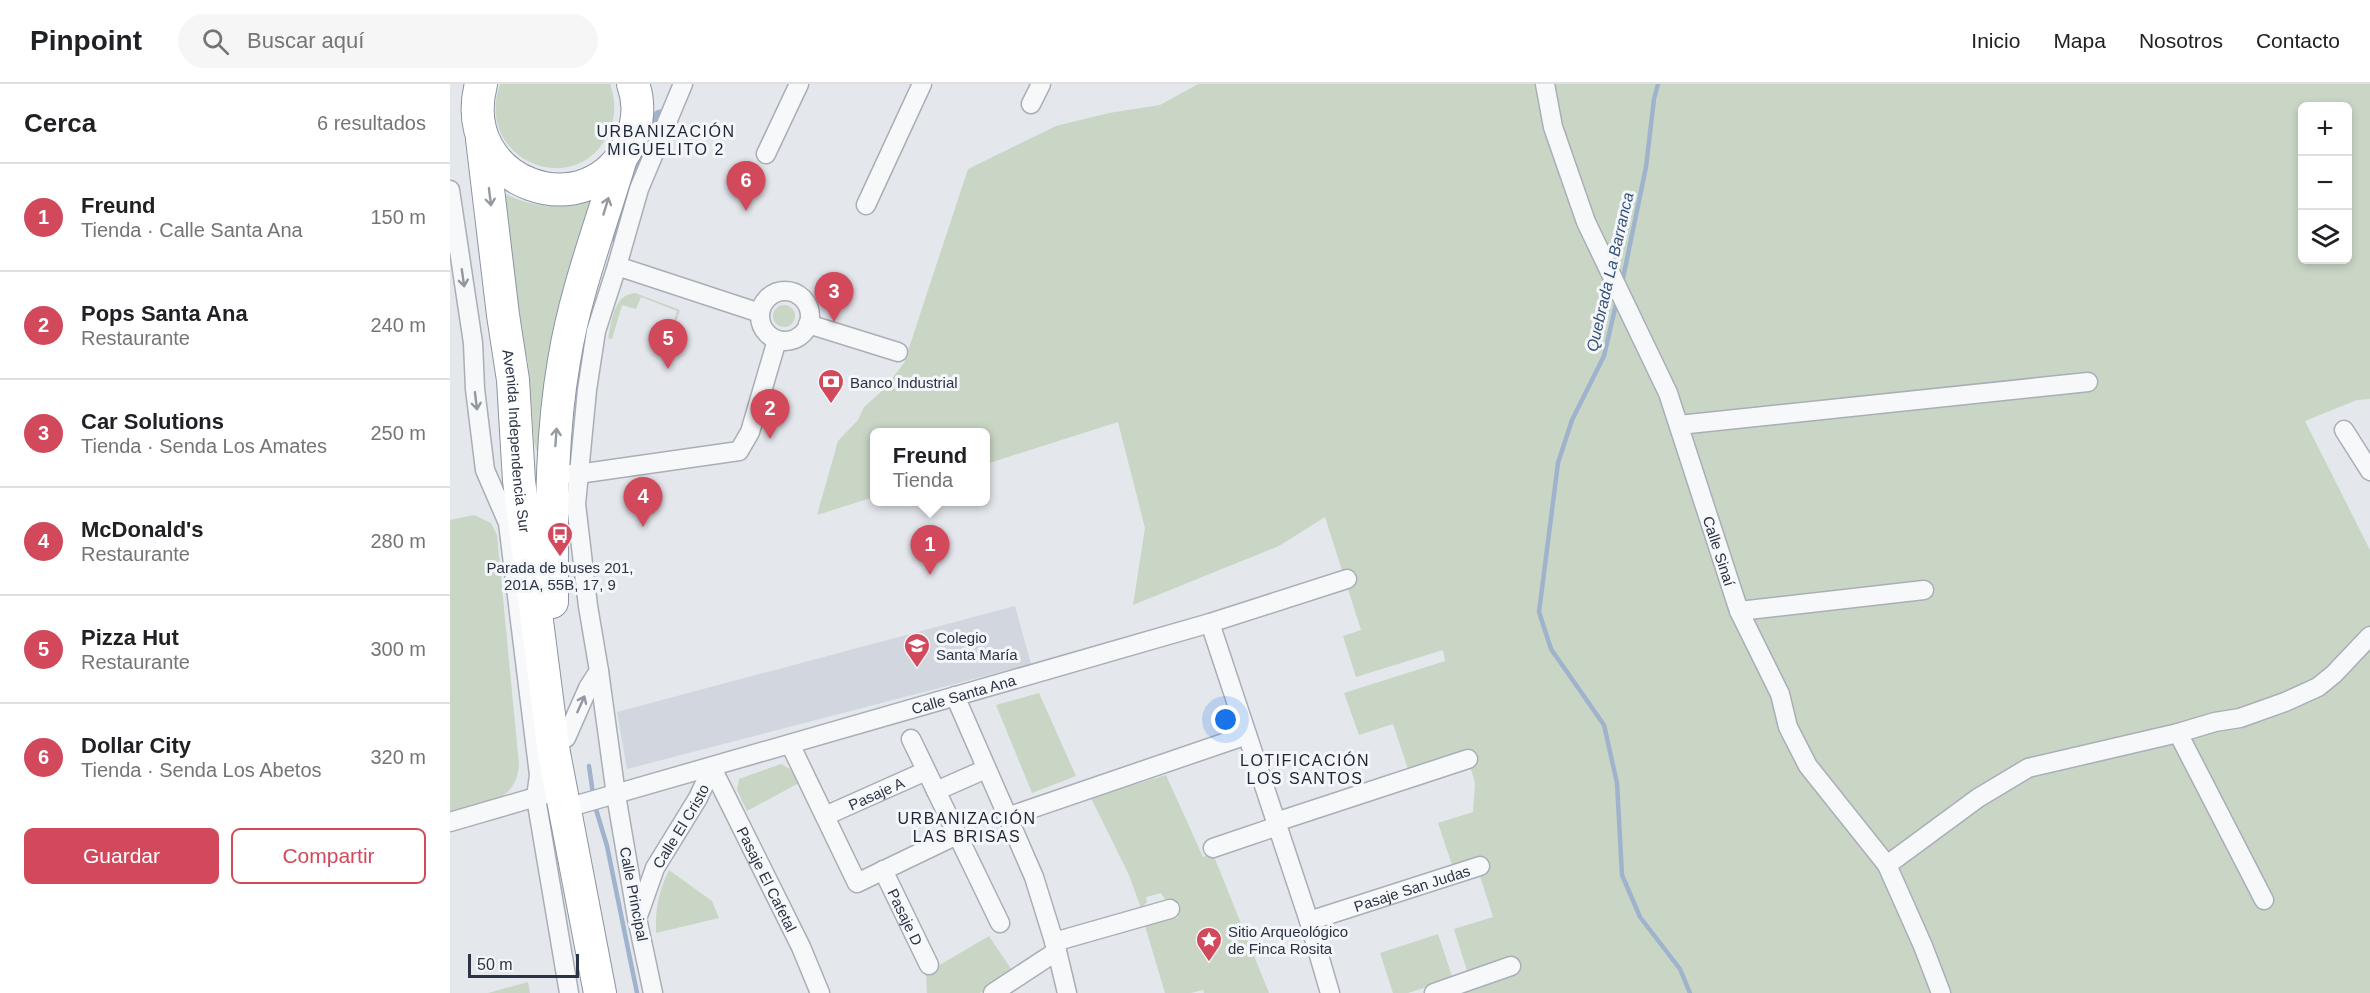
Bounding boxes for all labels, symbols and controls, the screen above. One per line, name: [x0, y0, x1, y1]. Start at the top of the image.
search box: [178, 14, 598, 68]
text: Pinpoint: [30, 25, 142, 56]
icon: search: [199, 25, 232, 58]
text: Buscar aquí: [247, 28, 364, 53]
text: Inicio: [1971, 29, 2020, 52]
text: Mapa: [2053, 29, 2106, 52]
text: Nosotros: [2139, 29, 2223, 52]
text: Contacto: [2256, 29, 2340, 52]
map controls: [2298, 102, 2352, 264]
button: +: [2298, 102, 2352, 156]
text: Cerca: [24, 108, 96, 138]
text: 6 resultados: [317, 112, 426, 134]
district label: URBANIZACIÓN MIGUELITO 2: [597, 122, 735, 158]
button: −: [2298, 156, 2352, 210]
pin: 6: [726, 162, 766, 211]
one-way arrow: [485, 186, 496, 206]
water label: Quebrada La Barranca: [1583, 191, 1637, 353]
text: Freund: [81, 193, 156, 218]
one-way arrow: [601, 197, 612, 216]
text: 1: [38, 206, 49, 228]
text: 150 m: [370, 206, 426, 228]
button: layers: [2298, 210, 2352, 264]
text: Tienda · Calle Santa Ana: [81, 219, 303, 241]
one-way arrow: [458, 267, 469, 287]
pin: 3: [814, 272, 854, 322]
text: Pops Santa Ana: [81, 301, 248, 326]
text: 2: [38, 314, 49, 336]
text: 240 m: [370, 314, 426, 336]
pin: 5: [648, 320, 688, 369]
text: Restaurante: [81, 327, 190, 349]
street label: Avenida Independencia Sur: [500, 348, 534, 534]
bank icon: Banco Industrial: [816, 367, 846, 405]
place label: Banco Industrial: [850, 374, 958, 391]
one-way arrow: [471, 390, 482, 410]
pin: 2: [750, 390, 790, 439]
text: Car Solutions: [81, 409, 224, 434]
text: 3: [38, 422, 49, 444]
text: 250 m: [370, 422, 426, 444]
one-way arrow: [550, 427, 561, 447]
popup: [870, 428, 990, 506]
text: Tienda · Senda Los Amates: [81, 435, 327, 457]
text: Freund: [893, 443, 967, 468]
text: Tienda: [893, 469, 953, 491]
pin: 4: [624, 478, 662, 527]
street label: Calle Sinaí: [1700, 514, 1739, 589]
text: McDonald's: [81, 517, 204, 542]
bus stop icon: Parada de buses 201, 201A, 55B, 17, 9: [545, 520, 575, 558]
pin: 1: [910, 526, 950, 575]
text: 4: [38, 530, 49, 552]
text: 280 m: [370, 530, 426, 552]
text: Restaurante: [81, 543, 190, 565]
place label: Parada de buses 201, 201A, 55B, 17, 9: [487, 559, 633, 593]
text: Pizza Hut: [81, 625, 179, 650]
place label: Colegio Santa María: [936, 629, 1018, 663]
school or university icon: Colegio Santa María: [902, 631, 932, 669]
text: 5: [38, 638, 49, 660]
text: 300 m: [370, 638, 426, 660]
text: Restaurante: [81, 651, 190, 673]
street label: Calle Santa Ana: [909, 671, 1018, 717]
one-way arrow: [575, 695, 587, 713]
your location: [1211, 705, 1240, 734]
text: Dollar City: [81, 733, 191, 758]
text: 6: [38, 746, 49, 768]
text: 320 m: [370, 746, 426, 768]
district label: LOTIFICACIÓN LOS SANTOS: [1240, 751, 1370, 787]
text: Tienda · Senda Los Abetos: [81, 759, 322, 781]
street label: Pasaje A: [846, 773, 907, 813]
street label: Calle El Cristo: [649, 781, 712, 871]
district label: URBANIZACIÓN LAS BRISAS: [898, 809, 1036, 845]
street label: Pasaje El Cafetal: [734, 824, 800, 934]
button: Guardar: [24, 828, 219, 884]
button: Compartir: [231, 828, 426, 884]
street label: Calle Principal: [617, 845, 651, 943]
street label: Pasaje San Judas: [1352, 861, 1472, 915]
street label: Pasaje D: [885, 886, 927, 948]
place label: Sitio Arqueológico de Finca Rosita: [1228, 923, 1348, 957]
place icon: Sitio Arqueológico de Finca Rosita: [1194, 925, 1224, 963]
scale bar: [468, 951, 579, 978]
text: 50 m: [477, 956, 513, 973]

